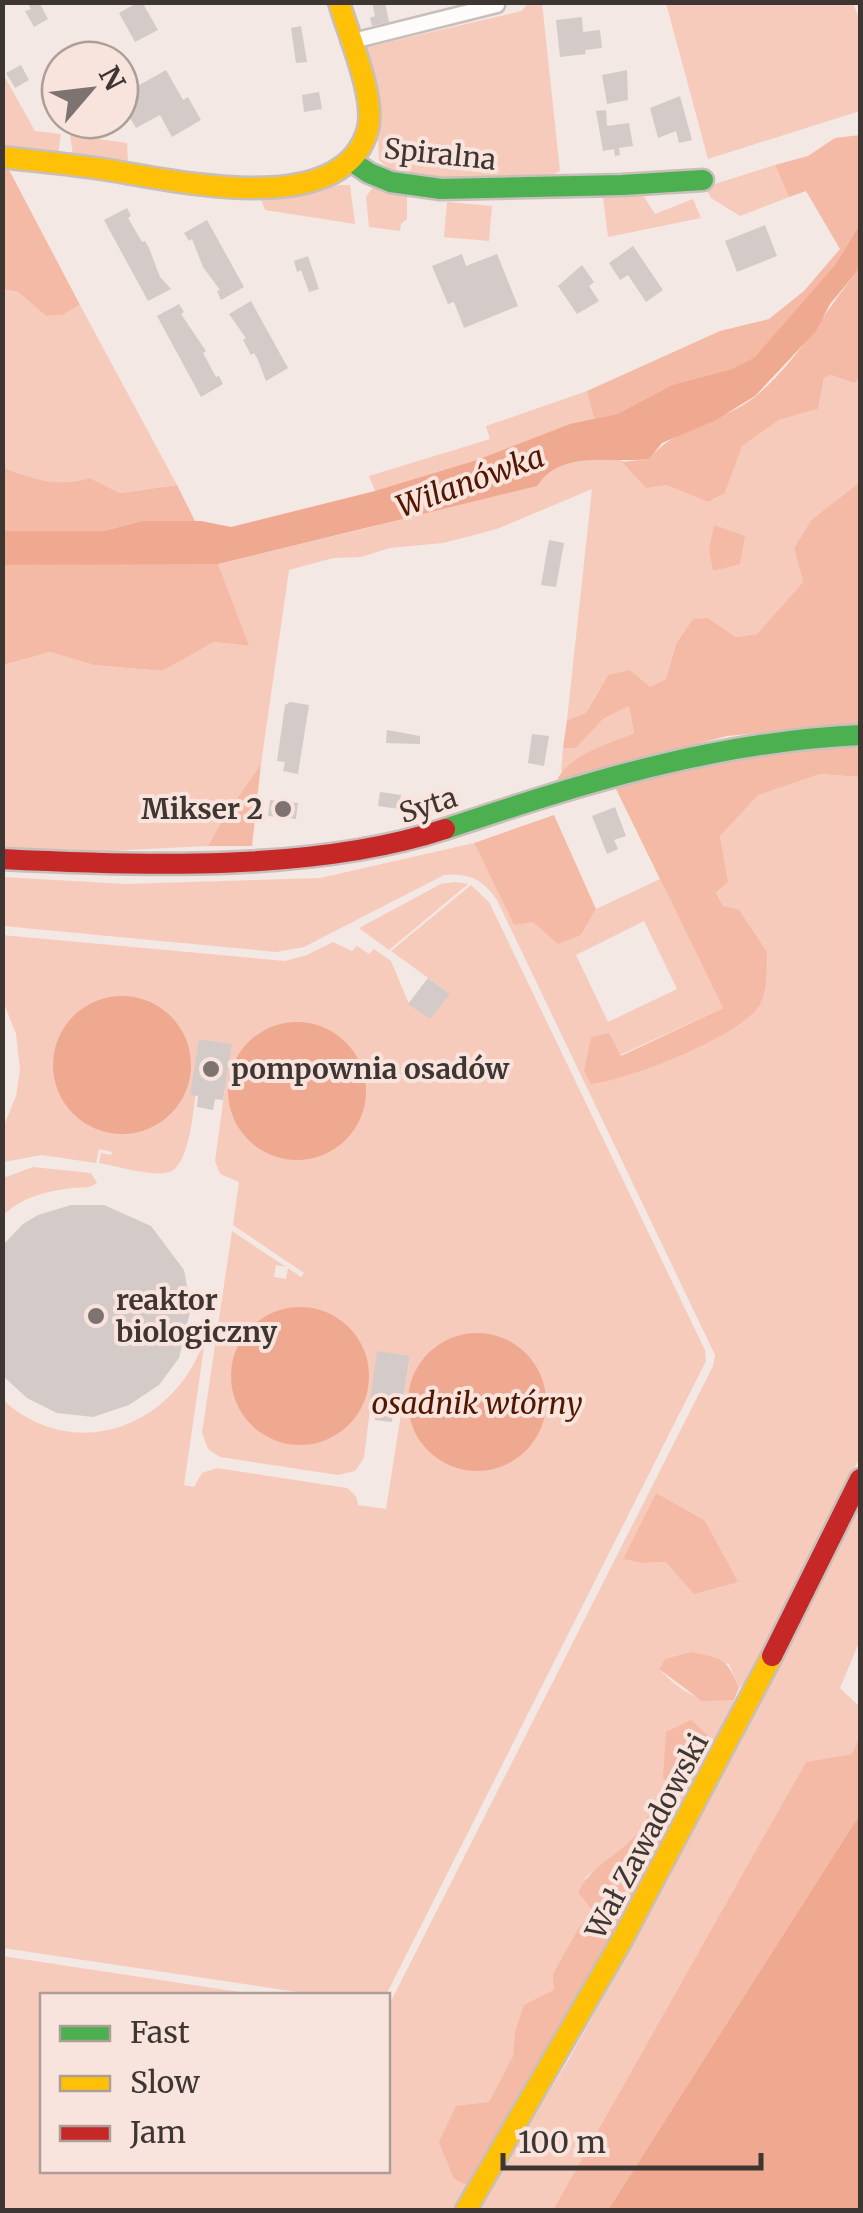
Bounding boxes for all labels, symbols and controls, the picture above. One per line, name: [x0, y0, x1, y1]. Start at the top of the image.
north arrow: [40, 40, 140, 140]
text: N: [91, 60, 133, 96]
street label: Spiralna: [382, 130, 498, 178]
water label: Wilanówka: [391, 437, 549, 525]
street label: Syta: [395, 779, 461, 831]
place label: Mikser 2: [141, 791, 263, 827]
marker: Mikser 2: [272, 798, 294, 820]
place label: pompownia osadów: [231, 1051, 510, 1087]
marker: pompownia osadów: [200, 1058, 222, 1080]
place label: reaktor biologiczny: [116, 1282, 278, 1350]
marker: reaktor biologiczny: [85, 1305, 107, 1327]
water label: osadnik wtórny: [371, 1384, 583, 1422]
street label: Wał Zawadowski: [577, 1727, 716, 1946]
legend: [40, 1993, 390, 2173]
text: Fast: [130, 2013, 190, 2051]
text: Slow: [130, 2063, 200, 2101]
scale bar: [503, 2108, 760, 2170]
text: Jam: [129, 2113, 186, 2151]
text: 100 m: [518, 2123, 606, 2161]

